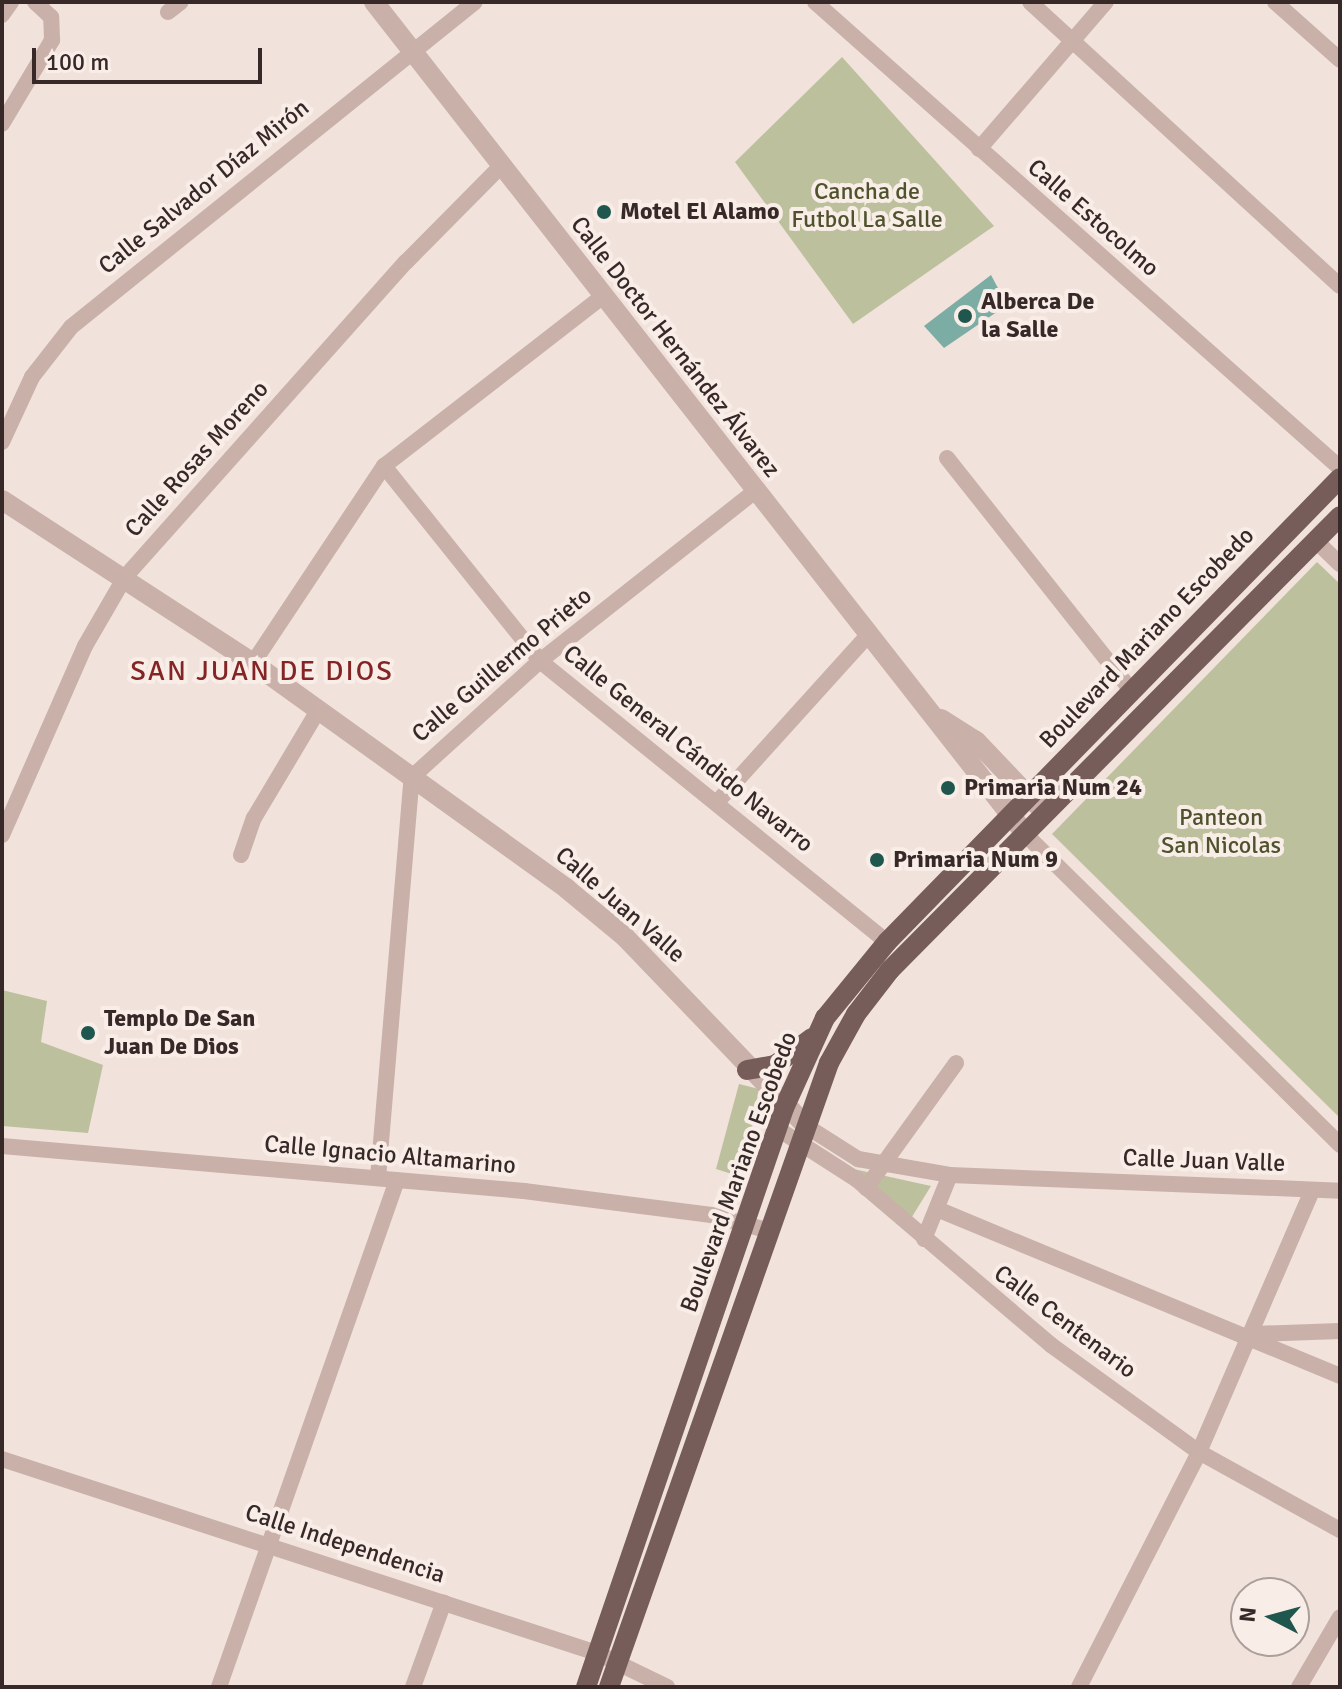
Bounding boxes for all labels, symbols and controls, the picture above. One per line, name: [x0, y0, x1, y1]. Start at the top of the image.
scale bar: [36, 32, 266, 82]
text: 100 m: [46, 47, 109, 77]
street label: Calle Salvador Díaz Mirón: [93, 93, 315, 281]
street label: Calle Estocolmo: [1022, 153, 1164, 283]
park label: Cancha de Futbol La Salle: [791, 178, 943, 234]
place label: Motel El Alamo: [620, 198, 779, 226]
marker: Motel El Alamo: [595, 203, 613, 221]
street label: Calle Doctor Hernández Álvarez: [564, 211, 786, 483]
place label: Alberca De la Salle: [981, 288, 1094, 344]
marker: Alberca De la Salle: [956, 307, 974, 325]
street label: Calle Rosas Moreno: [119, 375, 275, 543]
street label: Boulevard Mariano Escobedo: [1034, 521, 1260, 755]
street label: Calle Guillermo Prieto: [406, 582, 598, 748]
street label: Calle General Cándido Navarro: [557, 639, 819, 859]
district label: SAN JUAN DE DIOS: [130, 654, 394, 688]
place label: Primaria Num 24: [964, 774, 1142, 802]
marker: Primaria Num 24: [939, 779, 957, 797]
park label: Panteon San Nicolas: [1161, 804, 1281, 860]
street label: Calle Juan Valle: [549, 841, 691, 969]
place label: Primaria Num 9: [893, 846, 1058, 874]
marker: Primaria Num 9: [868, 851, 886, 869]
place label: Templo De San Juan De Dios: [104, 1005, 255, 1061]
marker: Templo De San Juan De Dios: [79, 1024, 97, 1042]
street label: Boulevard Mariano Escobedo: [675, 1028, 803, 1316]
street label: Calle Ignacio Altamarino: [263, 1130, 517, 1180]
street label: Calle Juan Valle: [1122, 1144, 1286, 1178]
street label: Calle Centenario: [988, 1259, 1142, 1385]
street label: Calle Independencia: [242, 1498, 448, 1590]
north arrow: [1230, 1577, 1310, 1657]
text: N: [1233, 1606, 1262, 1624]

